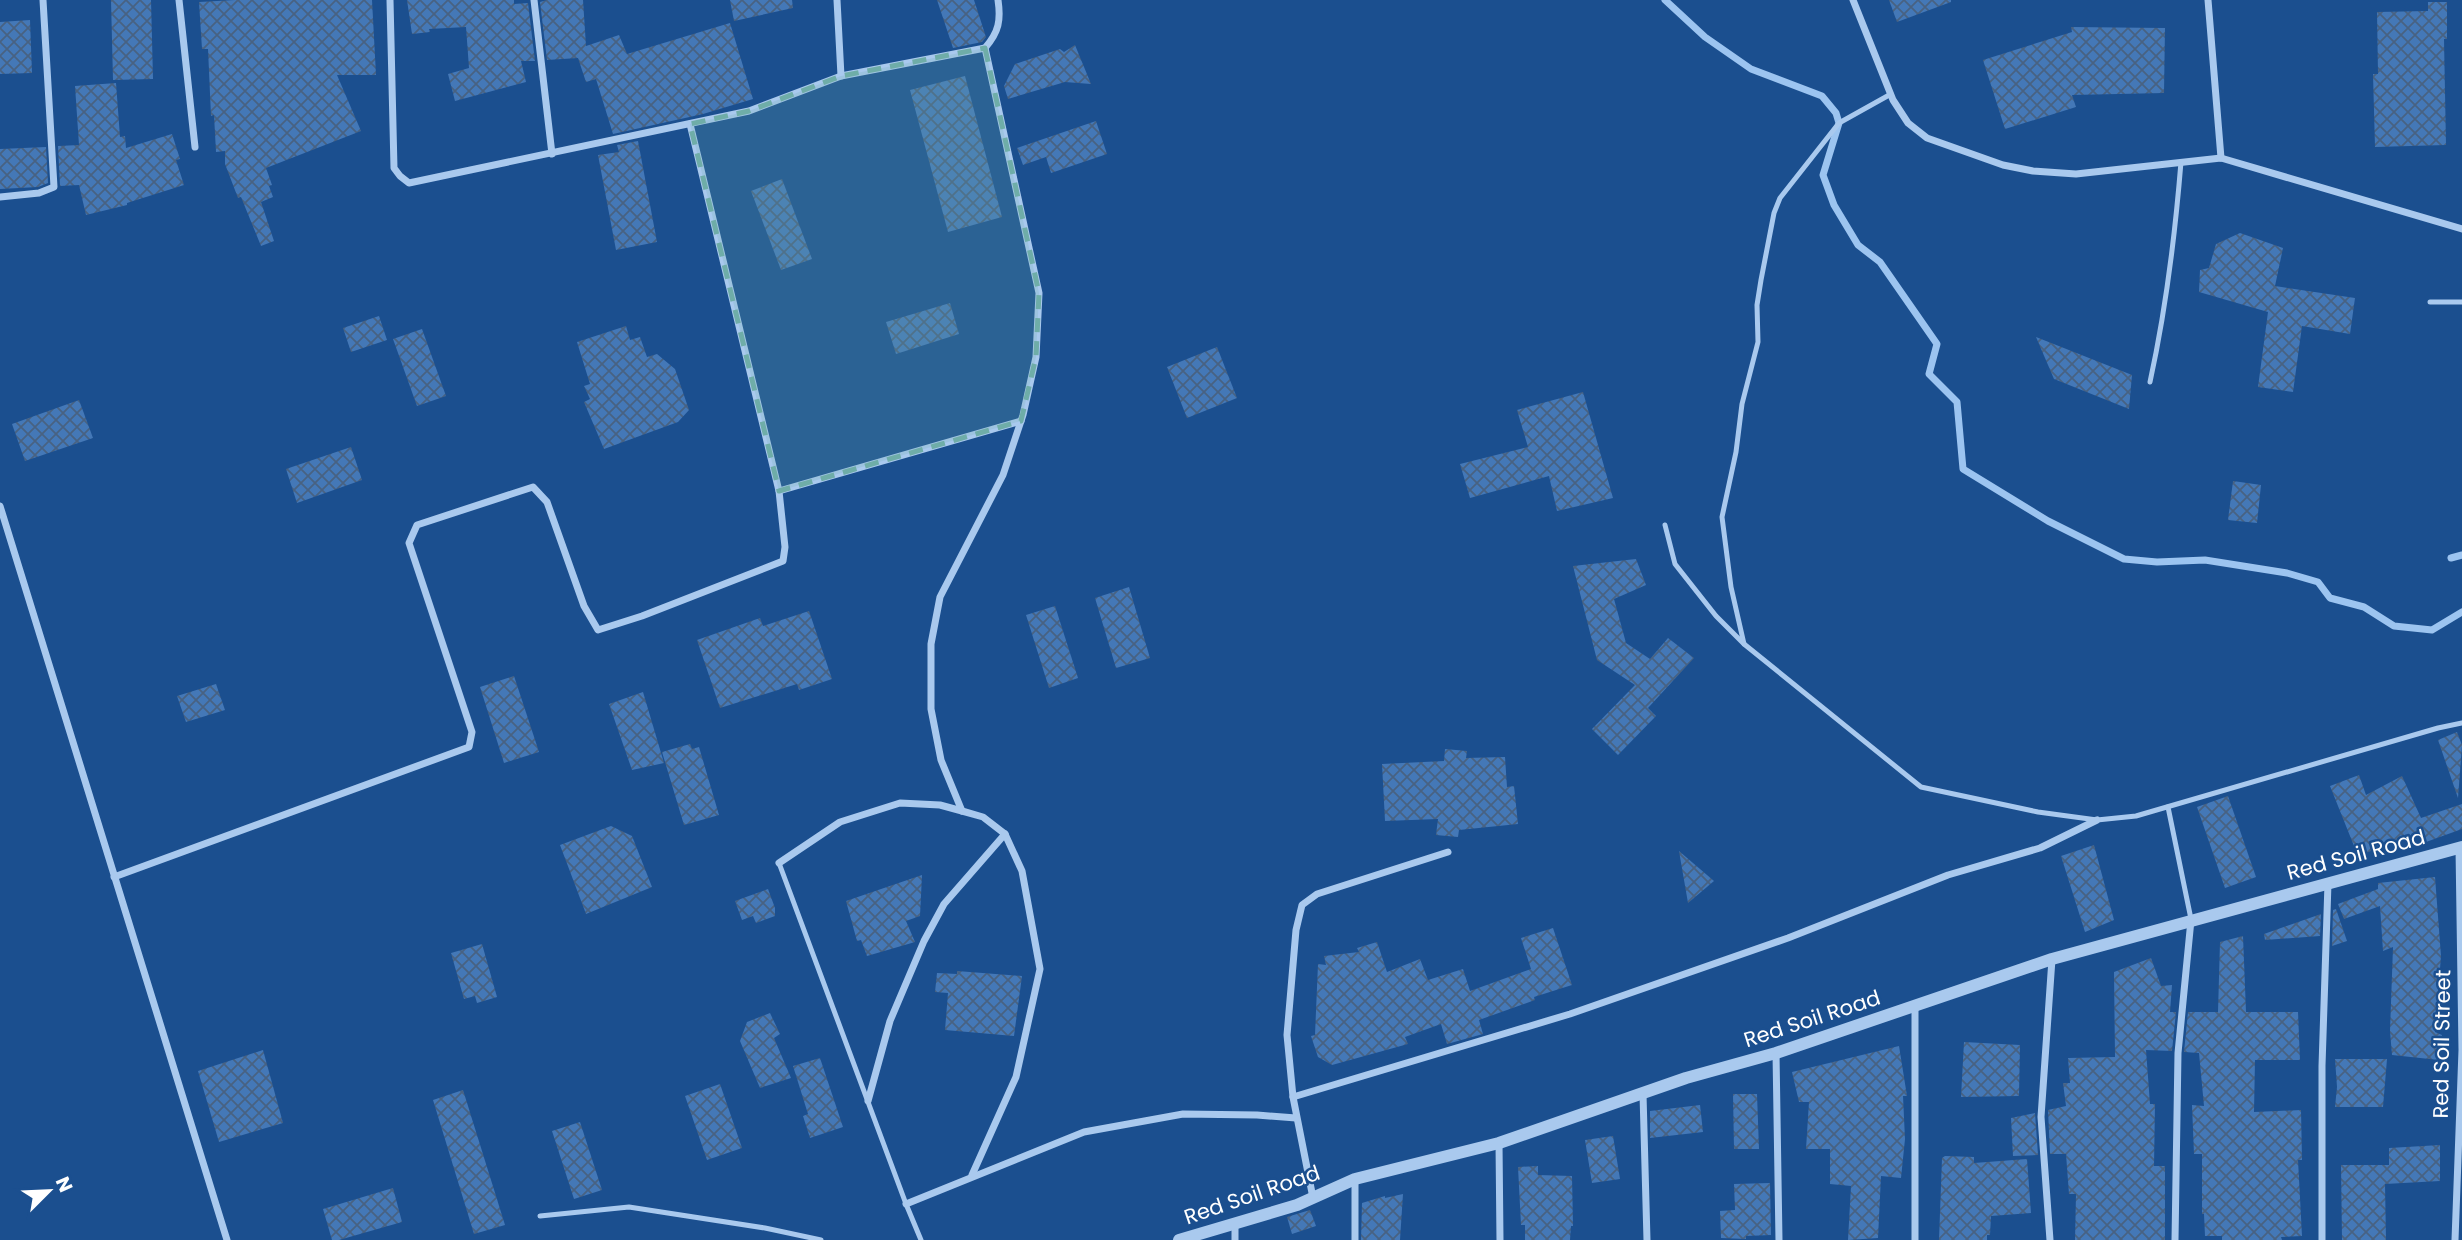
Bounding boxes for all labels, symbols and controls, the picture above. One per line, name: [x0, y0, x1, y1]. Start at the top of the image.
street label: Red Soil Road: [2284, 822, 2428, 887]
street label: Red Soil Street: [2426, 969, 2457, 1119]
street label: Red Soil Road: [1740, 983, 1884, 1054]
north arrow: [14, 1156, 84, 1226]
street label: Red Soil Road: [1180, 1158, 1324, 1231]
text: N: [49, 1172, 79, 1196]

